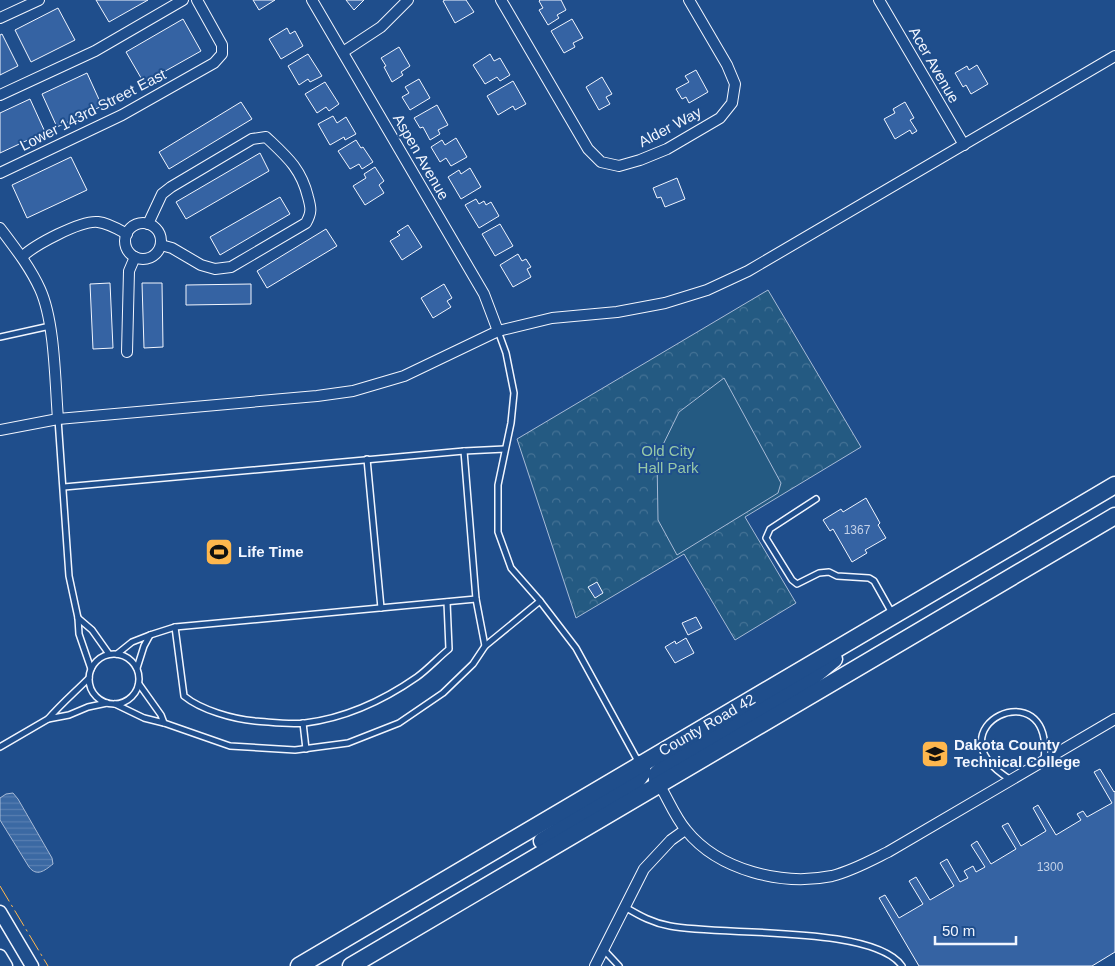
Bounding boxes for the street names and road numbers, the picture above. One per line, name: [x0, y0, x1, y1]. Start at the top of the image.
street label: Acer Avenue: [906, 24, 963, 106]
street label: Lower 143rd Street East: [17, 65, 169, 154]
street label: Alder Way: [635, 103, 704, 150]
street label: Aspen Avenue: [390, 111, 453, 203]
street label: County Road 42: [656, 690, 758, 759]

